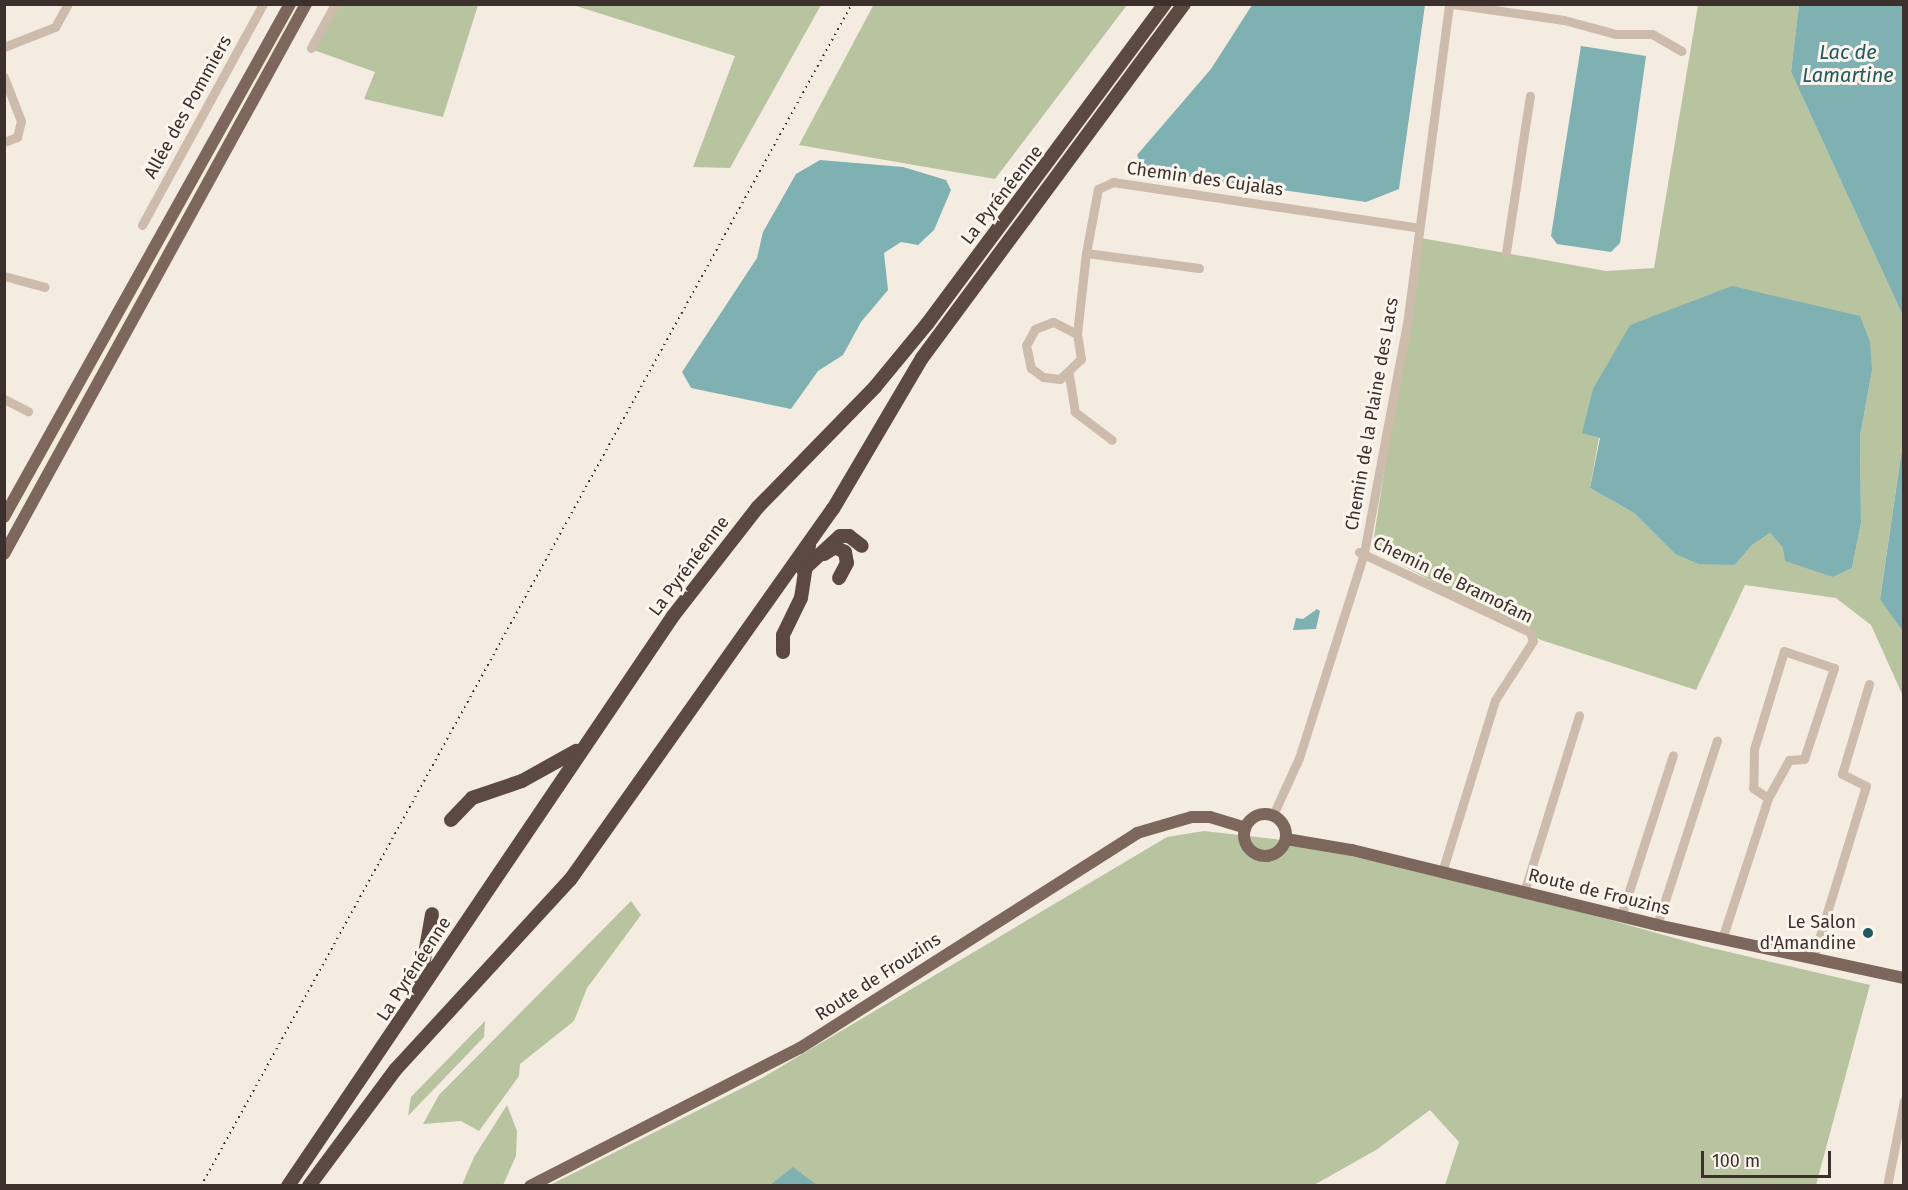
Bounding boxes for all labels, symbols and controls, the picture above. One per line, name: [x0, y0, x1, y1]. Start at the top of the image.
street label: Allée des Pommiers: [140, 32, 236, 182]
water label: Lac de Lamartine: [1802, 40, 1894, 87]
street label: La Pyrénéenne: [957, 141, 1047, 249]
street label: Chemin des Cujalas: [1125, 157, 1285, 201]
street label: Chemin de la Plaine des Lacs: [1341, 296, 1403, 532]
street label: La Pyrénéenne: [644, 512, 734, 620]
street label: Chemin de Bramofam: [1370, 532, 1536, 628]
street label: Route de Frouzins: [1526, 864, 1672, 920]
place label: Le Salon d'Amandine: [1760, 912, 1856, 954]
street label: La Pyrénéenne: [372, 913, 456, 1025]
marker: Le Salon d'Amandine: [1861, 926, 1875, 940]
street label: Route de Frouzins: [811, 928, 945, 1026]
scale bar: [1704, 1139, 1834, 1177]
text: 100 m: [1712, 1150, 1760, 1172]

